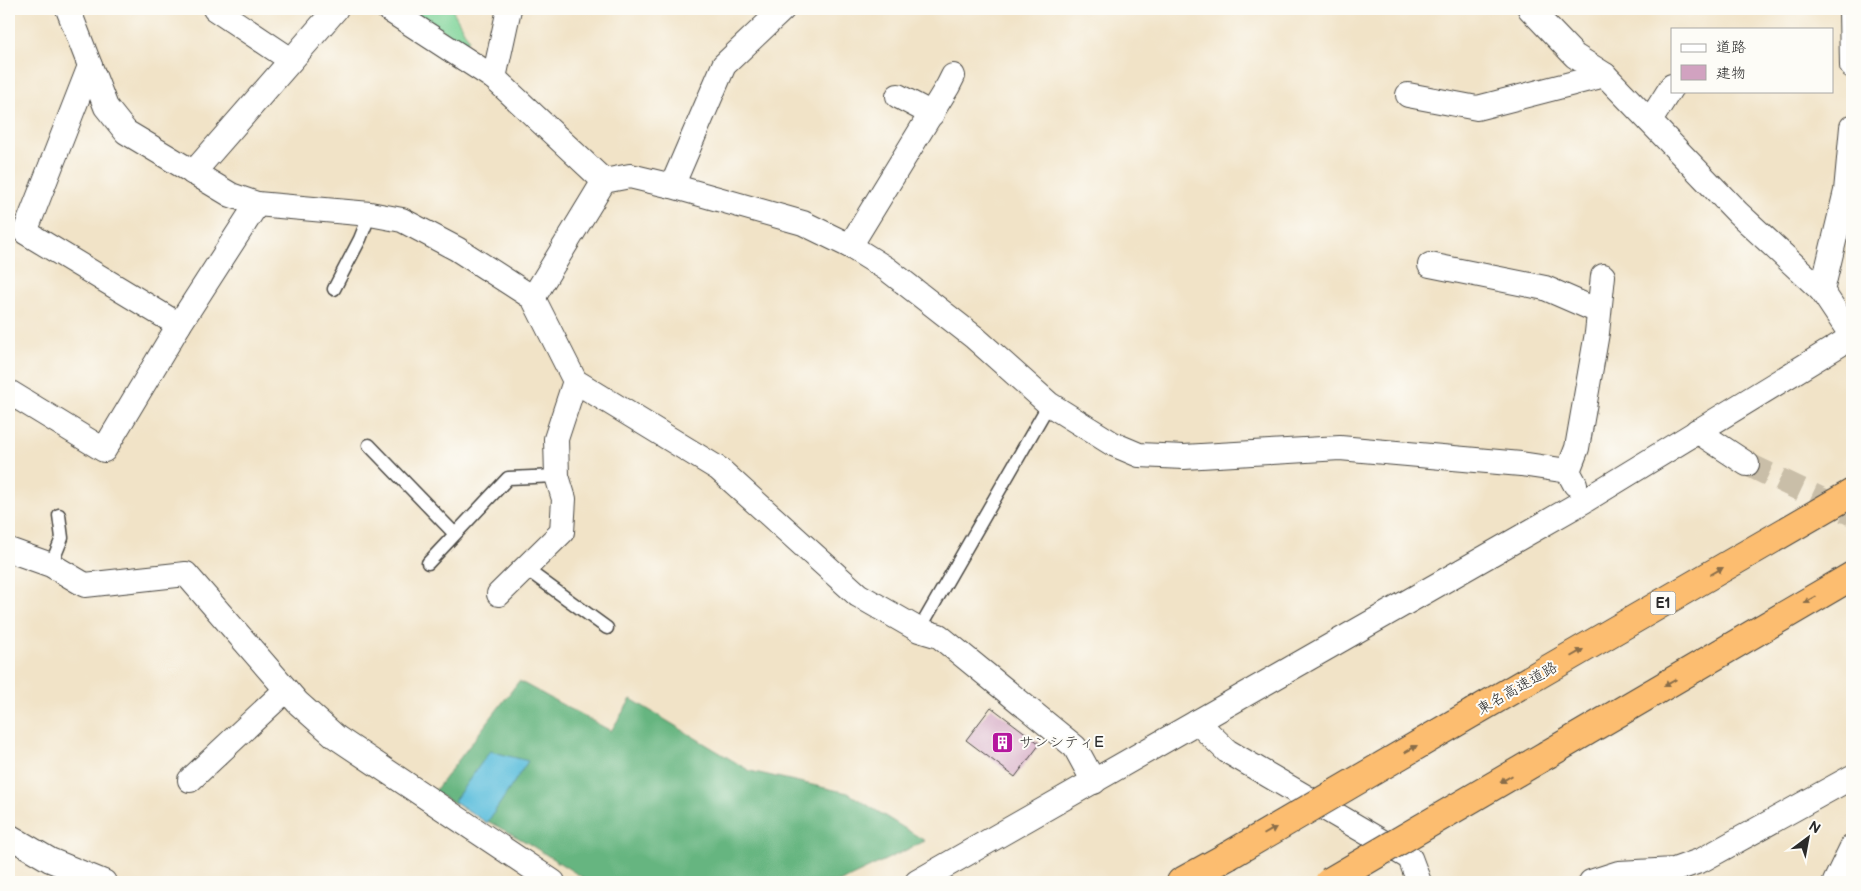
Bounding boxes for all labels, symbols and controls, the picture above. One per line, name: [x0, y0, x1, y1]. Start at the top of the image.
legend: [1671, 28, 1834, 92]
text: 道路: [1716, 38, 1746, 57]
text: 建物: [1716, 64, 1746, 83]
one-way arrow: [1711, 567, 1724, 576]
road number: E1: [1650, 592, 1676, 614]
one-way arrow: [1804, 596, 1817, 605]
one-way arrow: [1570, 648, 1583, 657]
street label: 東名高速道路: [1474, 658, 1561, 719]
one-way arrow: [1664, 678, 1677, 687]
building icon: サンシティE: [991, 730, 1015, 754]
place label: サンシティE: [1019, 733, 1104, 752]
one-way arrow: [1404, 745, 1417, 754]
one-way arrow: [1499, 775, 1514, 783]
north arrow: [1784, 814, 1834, 864]
text: N: [1806, 817, 1824, 837]
one-way arrow: [1264, 827, 1277, 836]

